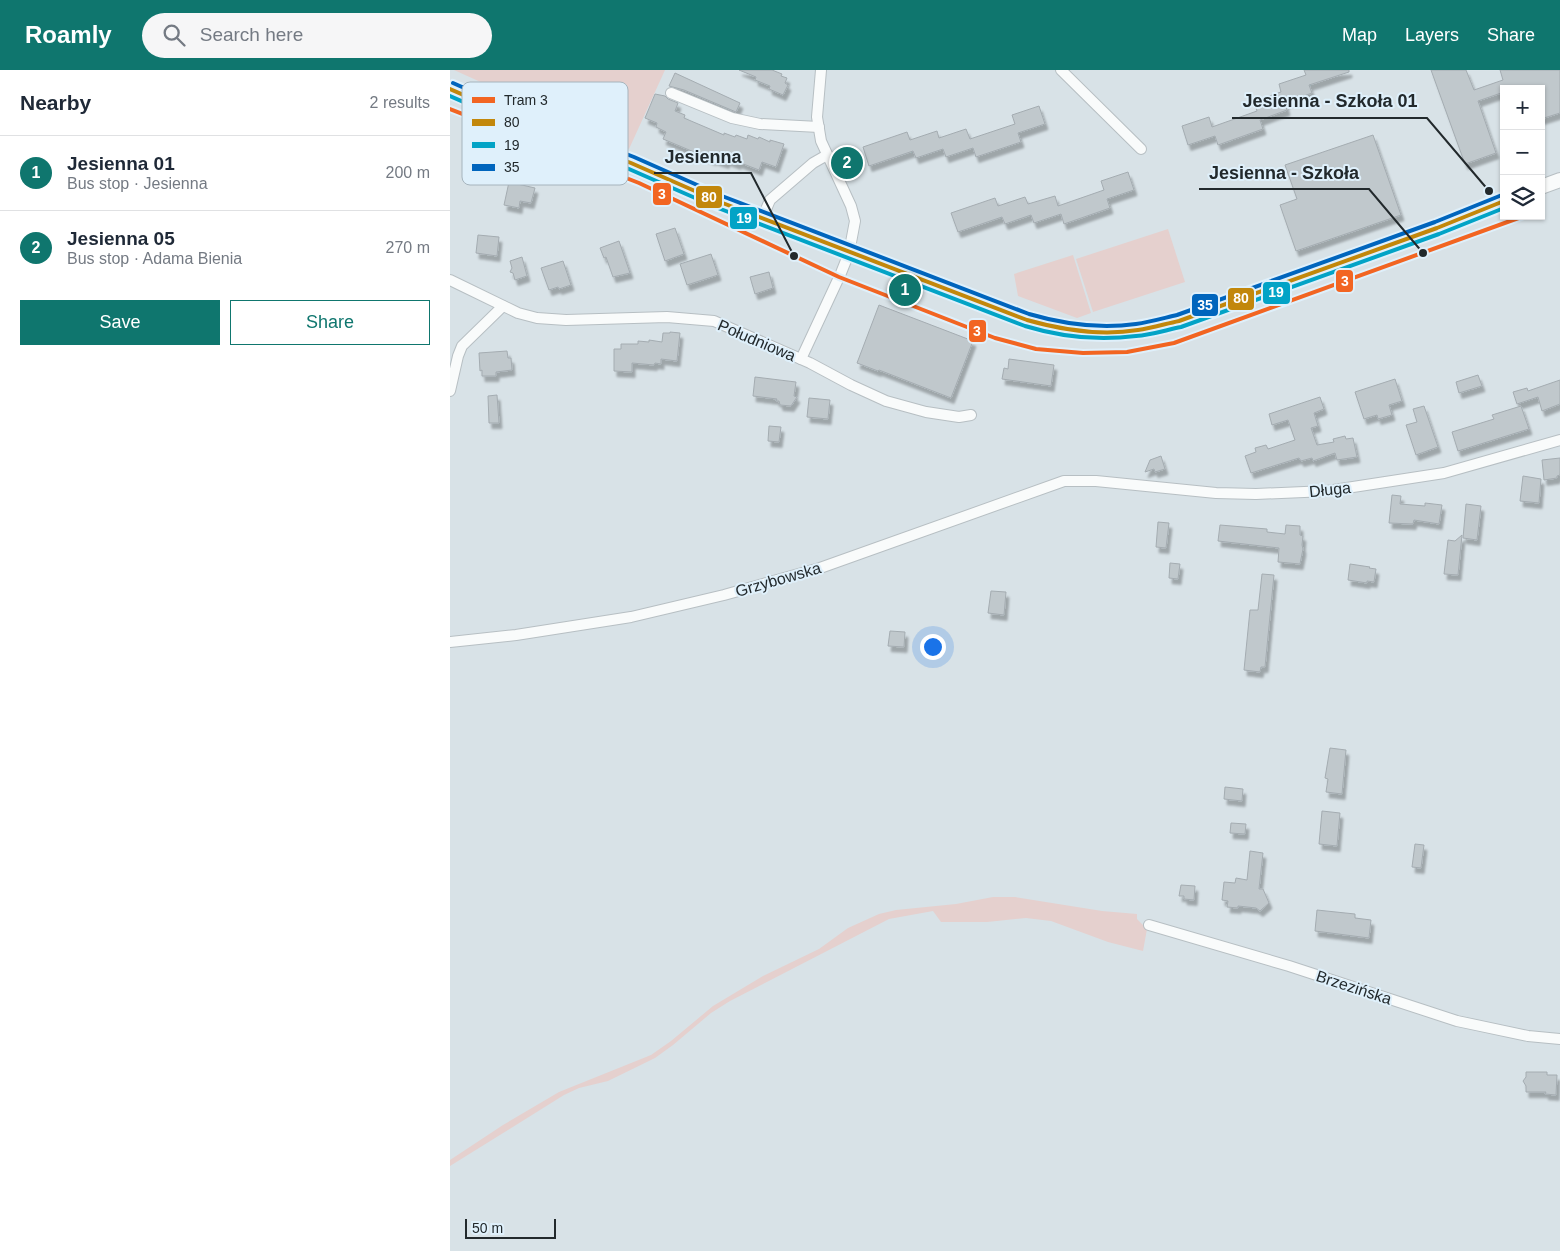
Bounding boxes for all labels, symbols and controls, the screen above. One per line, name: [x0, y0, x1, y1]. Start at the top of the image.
search box: [142, 13, 492, 58]
text: Roamly: [25, 21, 112, 48]
icon: search: [160, 21, 188, 49]
text: Search here: [200, 24, 303, 45]
text: Map: [1342, 25, 1377, 45]
text: Layers: [1405, 25, 1459, 45]
text: Share: [1487, 25, 1535, 45]
legend: [462, 82, 628, 185]
callout: Jesienna - Szkoła 01: [1232, 85, 1427, 118]
map controls: [1500, 85, 1545, 220]
button: +: [1500, 85, 1545, 130]
text: Nearby: [20, 91, 91, 114]
text: Jesienna - Szkoła 01: [1242, 91, 1418, 111]
text: Tram 3: [504, 92, 548, 108]
text: 2 results: [370, 94, 430, 111]
text: 80: [504, 114, 520, 130]
button: −: [1500, 130, 1545, 175]
text: 19: [504, 137, 520, 153]
callout: Jesienna: [654, 140, 751, 173]
pin: 2: [831, 144, 863, 182]
text: Jesienna: [664, 147, 743, 167]
text: Jesienna 01: [67, 153, 175, 174]
callout: Jesienna - Szkoła: [1199, 156, 1369, 189]
text: 35: [504, 159, 520, 175]
text: Jesienna - Szkoła: [1209, 163, 1360, 183]
text: 1: [32, 164, 40, 181]
text: 200 m: [386, 164, 430, 181]
text: Bus stop · Jesienna: [67, 175, 208, 192]
button: layers: [1500, 175, 1545, 220]
line badge: 3: [652, 182, 672, 206]
line badge: 80: [695, 185, 723, 209]
text: 3: [658, 186, 666, 202]
text: 80: [701, 189, 717, 205]
line badge: 19: [729, 206, 758, 230]
text: 19: [736, 210, 752, 226]
text: Jesienna 05: [67, 228, 175, 249]
text: 2: [32, 239, 40, 256]
text: 270 m: [386, 239, 430, 256]
text: Bus stop · Adama Bienia: [67, 250, 242, 267]
line badge: 3: [1335, 269, 1354, 293]
pin: 1: [889, 271, 921, 309]
text: 3: [1341, 273, 1349, 289]
line badge: 19: [1262, 281, 1291, 305]
text: 19: [1268, 284, 1284, 300]
line badge: 80: [1227, 287, 1255, 311]
text: 80: [1233, 290, 1249, 306]
line badge: 35: [1191, 293, 1219, 317]
text: 35: [1197, 297, 1213, 313]
button: Save: [20, 300, 220, 345]
button: Share: [230, 300, 430, 345]
street label: Południowa: [715, 316, 798, 364]
line badge: 3: [968, 319, 987, 343]
text: 3: [973, 323, 981, 339]
street label: Długa: [1308, 479, 1352, 500]
street label: Grzybowska: [733, 559, 823, 600]
your location: [920, 634, 946, 660]
street label: Brzezińska: [1314, 967, 1394, 1008]
scale bar: [465, 1216, 556, 1239]
text: 50 m: [472, 1220, 503, 1236]

